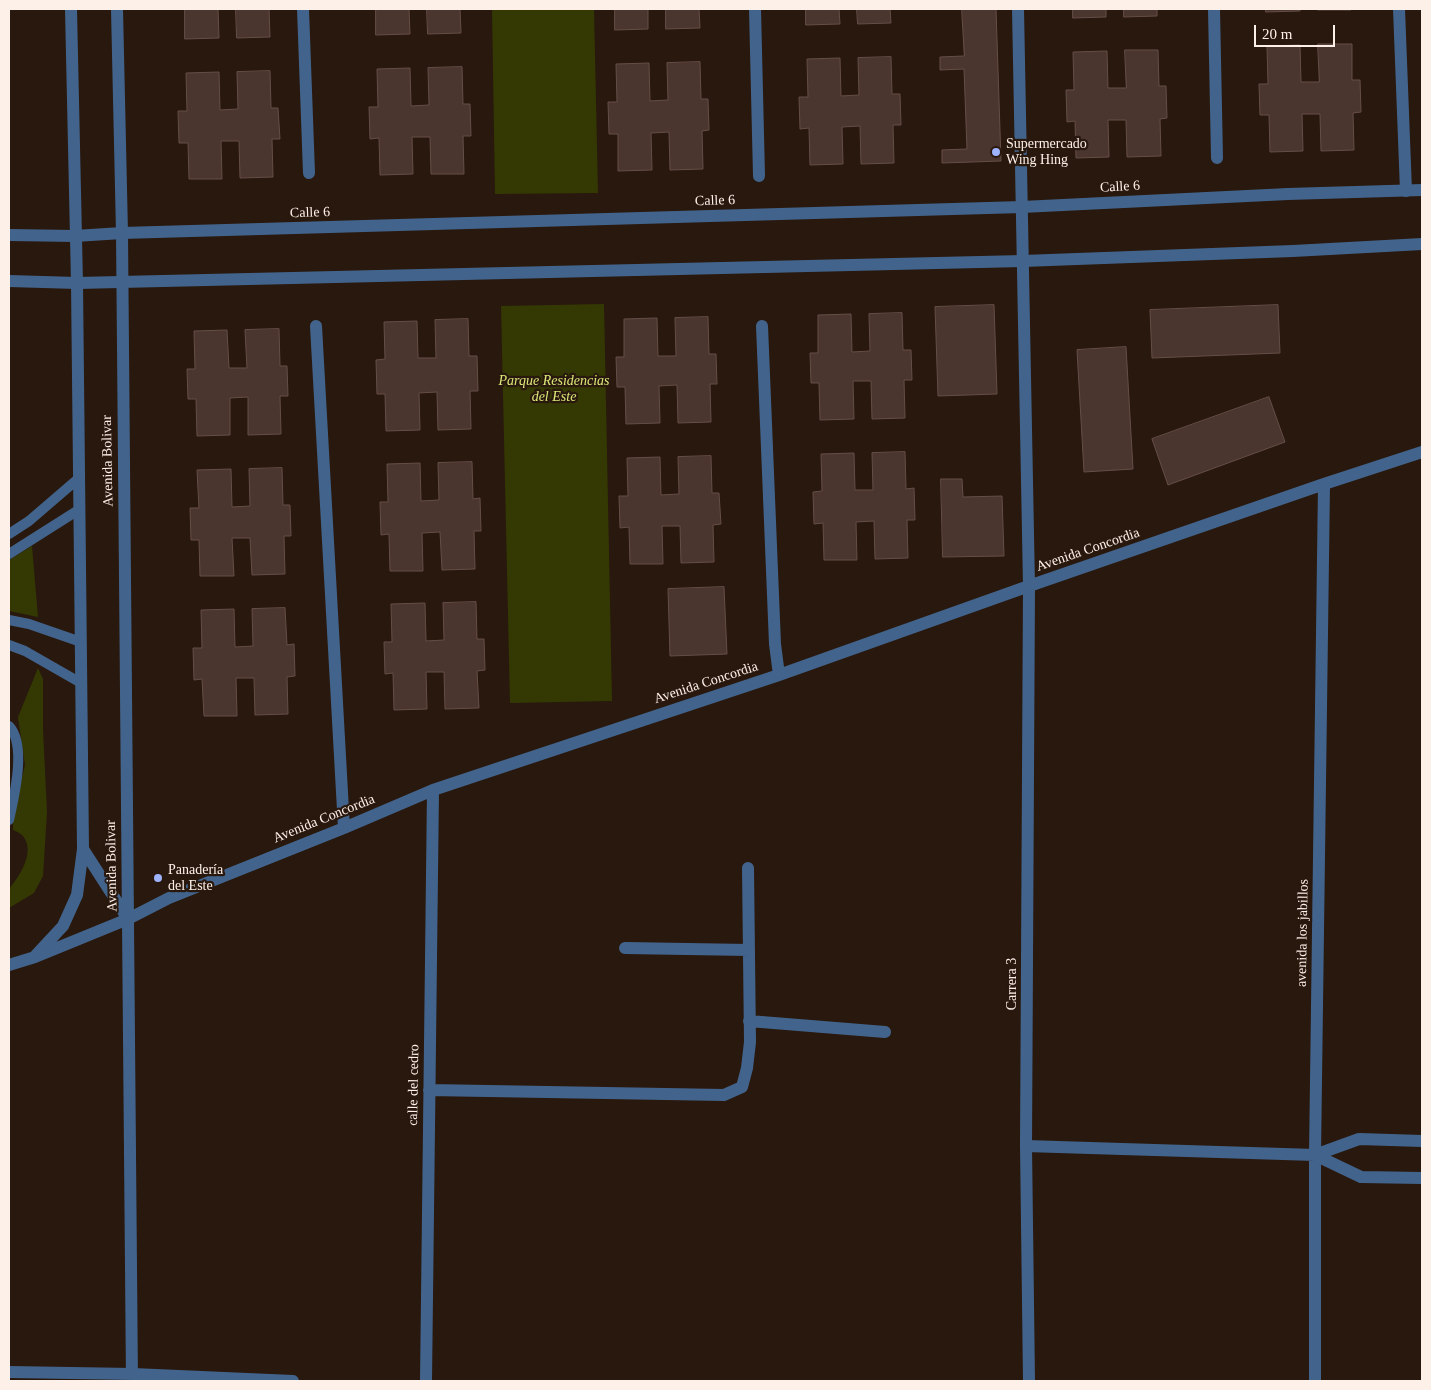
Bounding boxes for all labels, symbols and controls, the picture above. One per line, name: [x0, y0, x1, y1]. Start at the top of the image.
scale bar: [1256, 15, 1337, 47]
text: 20 m: [1262, 26, 1292, 42]
place label: Supermercado Wing Hing: [1006, 136, 1087, 168]
marker: Supermercado Wing Hing: [990, 146, 1002, 158]
street label: Calle 6: [1100, 178, 1140, 196]
street label: Calle 6: [695, 192, 735, 210]
street label: Calle 6: [290, 204, 330, 222]
park label: Parque Residencias del Este: [498, 373, 610, 406]
street label: Avenida Bolivar: [99, 415, 117, 507]
street label: Avenida Concordia: [1034, 524, 1142, 576]
street label: Avenida Concordia: [652, 658, 760, 708]
street label: Avenida Concordia: [271, 791, 377, 847]
street label: Avenida Bolivar: [103, 820, 121, 912]
place label: Panadería del Este: [168, 862, 223, 894]
marker: Panadería del Este: [152, 872, 164, 884]
street label: avenida los jabillos: [1294, 879, 1312, 987]
street label: Carrera 3: [1004, 958, 1020, 1010]
street label: calle del cedro: [405, 1044, 423, 1126]

